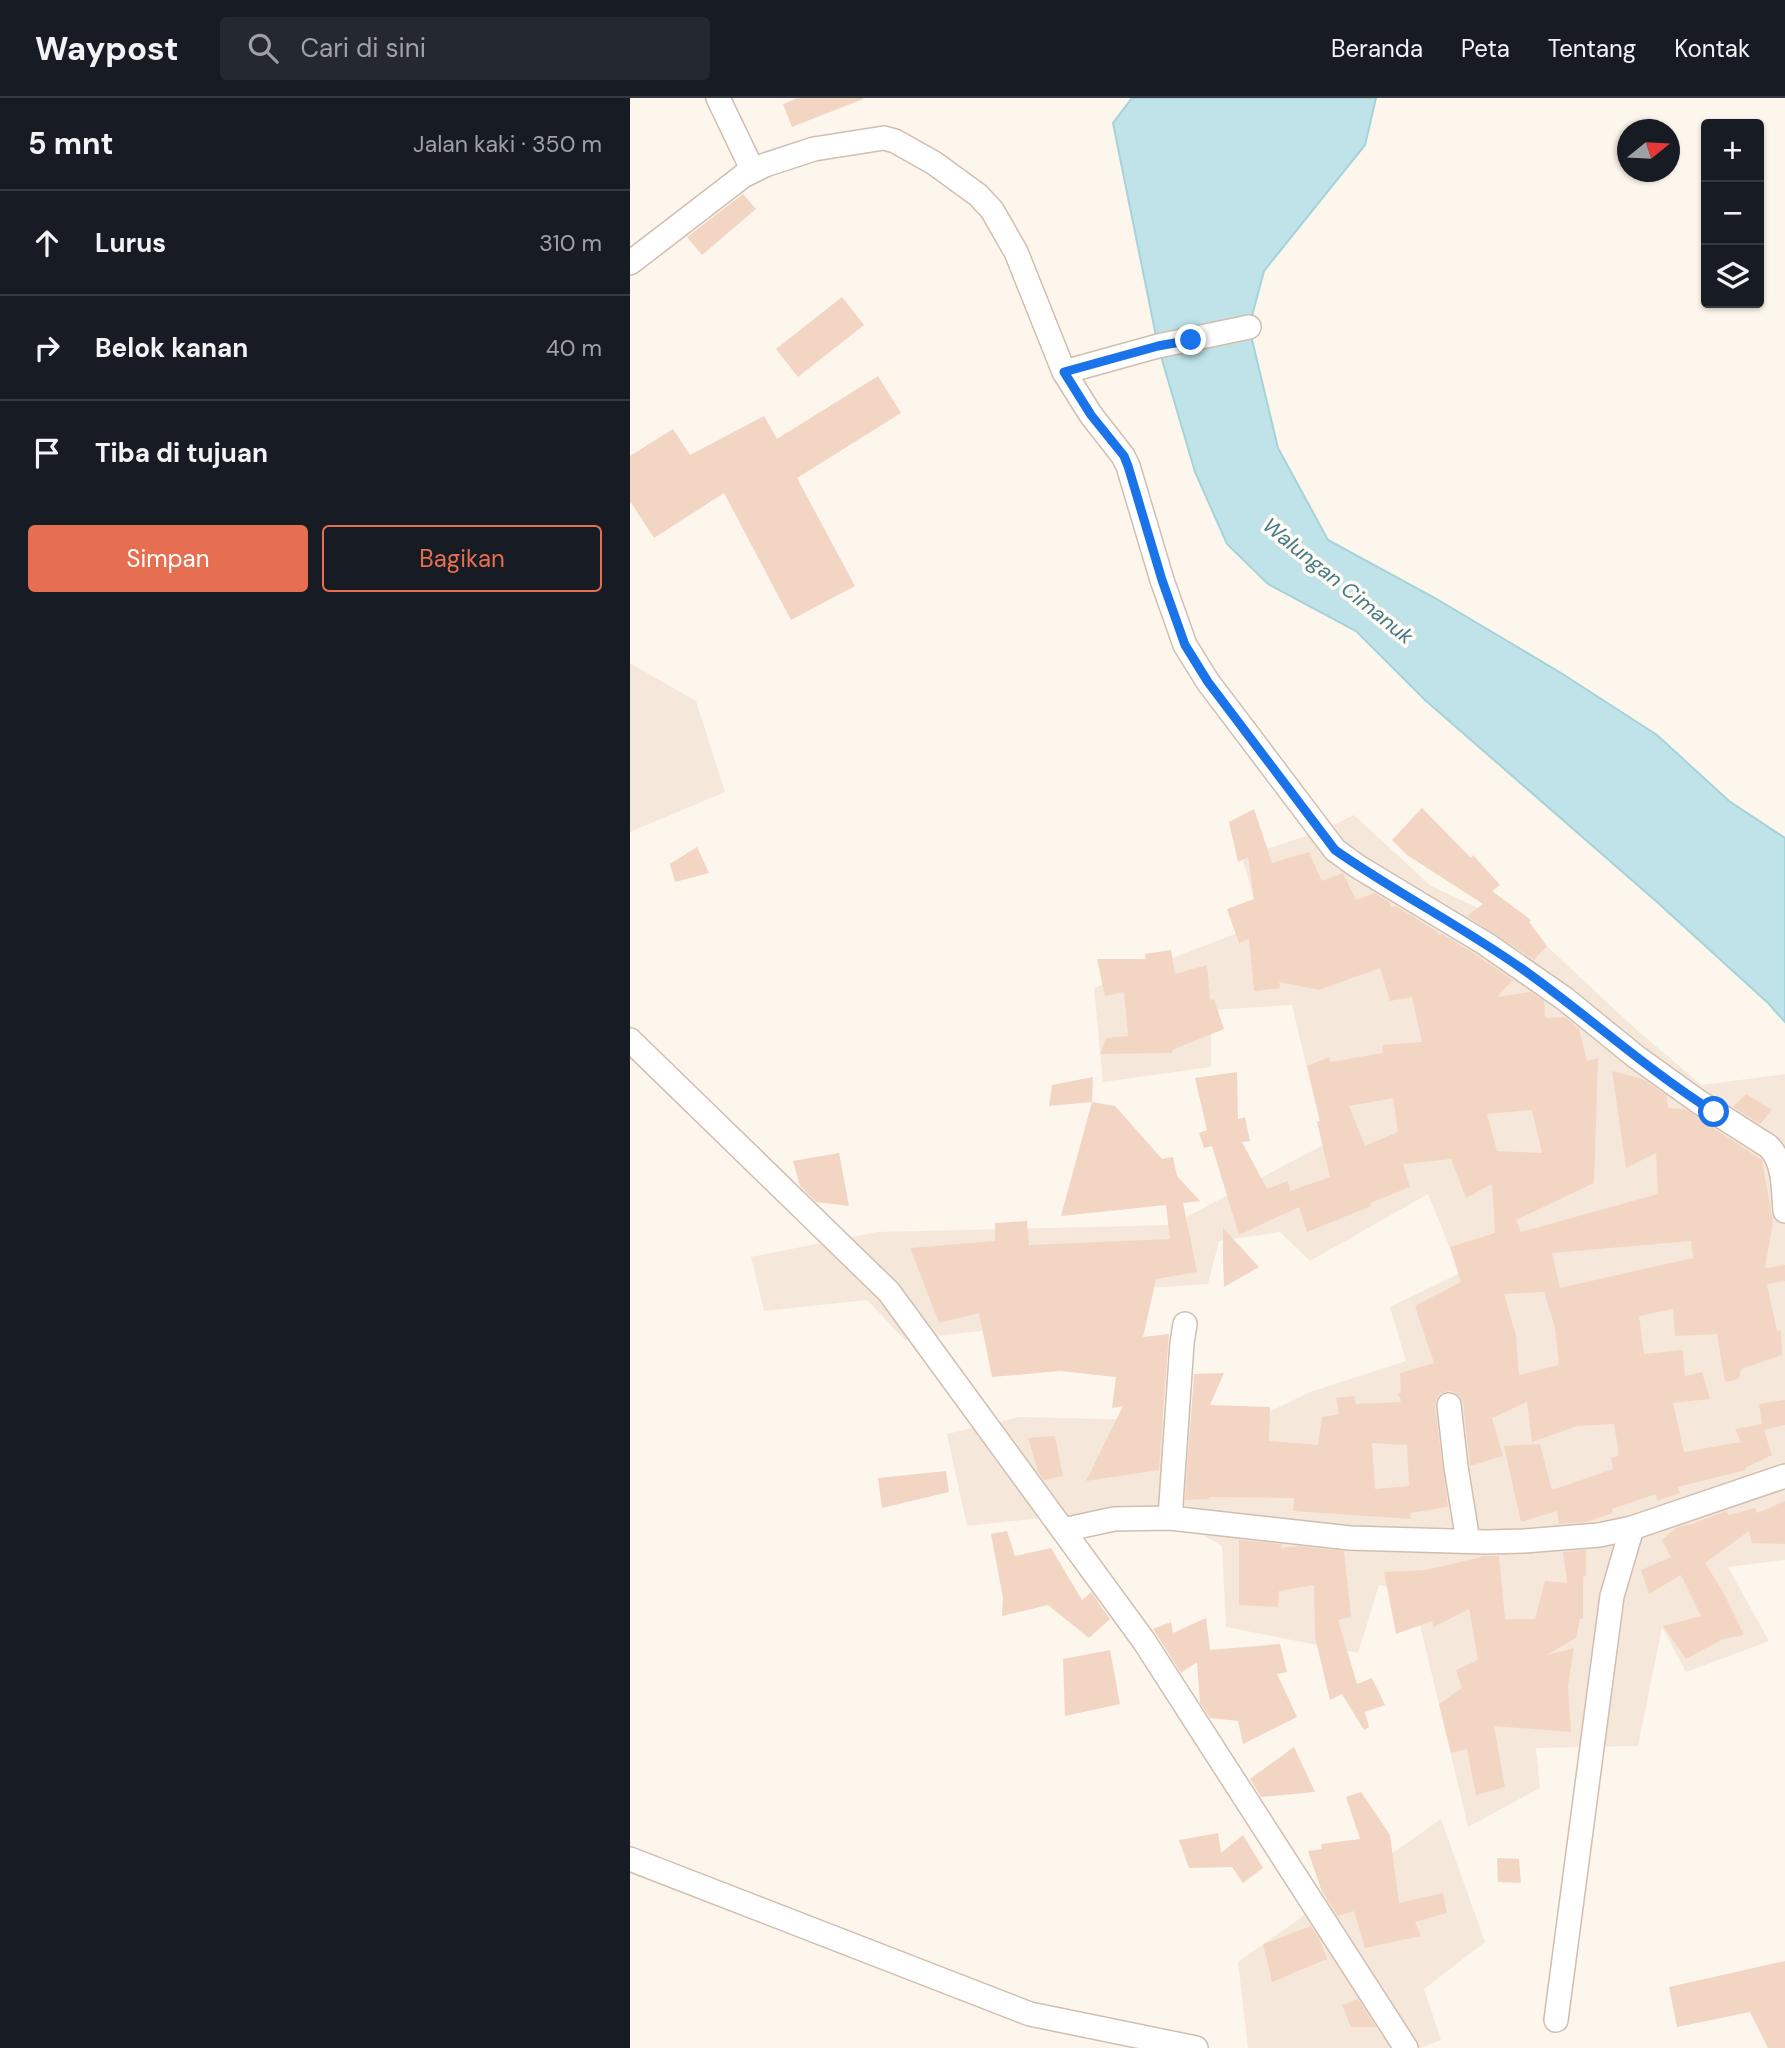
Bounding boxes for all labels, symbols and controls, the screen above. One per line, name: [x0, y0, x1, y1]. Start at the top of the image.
search box: [220, 17, 710, 80]
text: Waypost: [35, 27, 178, 70]
icon: search: [244, 29, 282, 67]
text: Cari di sini: [300, 31, 426, 65]
text: Beranda: [1331, 33, 1423, 64]
text: Peta: [1461, 33, 1510, 64]
text: Tentang: [1548, 33, 1636, 64]
text: Kontak: [1674, 33, 1750, 64]
north arrow: [1617, 119, 1680, 182]
map controls: [1701, 119, 1764, 308]
button: +: [1701, 119, 1764, 182]
text: 5 mnt: [28, 124, 113, 163]
text: Jalan kaki · 350 m: [413, 129, 602, 159]
button: −: [1701, 182, 1764, 245]
icon: ahead: [28, 224, 66, 262]
text: Lurus: [95, 226, 166, 260]
text: 310 m: [539, 228, 602, 258]
button: layers: [1701, 245, 1764, 308]
route end: [1175, 324, 1206, 355]
icon: right: [28, 329, 66, 367]
text: Belok kanan: [95, 331, 248, 365]
text: 40 m: [546, 333, 602, 363]
icon: arrive: [28, 434, 66, 472]
text: Tiba di tujuan: [95, 436, 268, 470]
water label: Walungan Cimanuk: [1257, 511, 1419, 651]
button: Simpan: [28, 525, 308, 592]
button: Bagikan: [322, 525, 602, 592]
route start: [1698, 1096, 1729, 1127]

